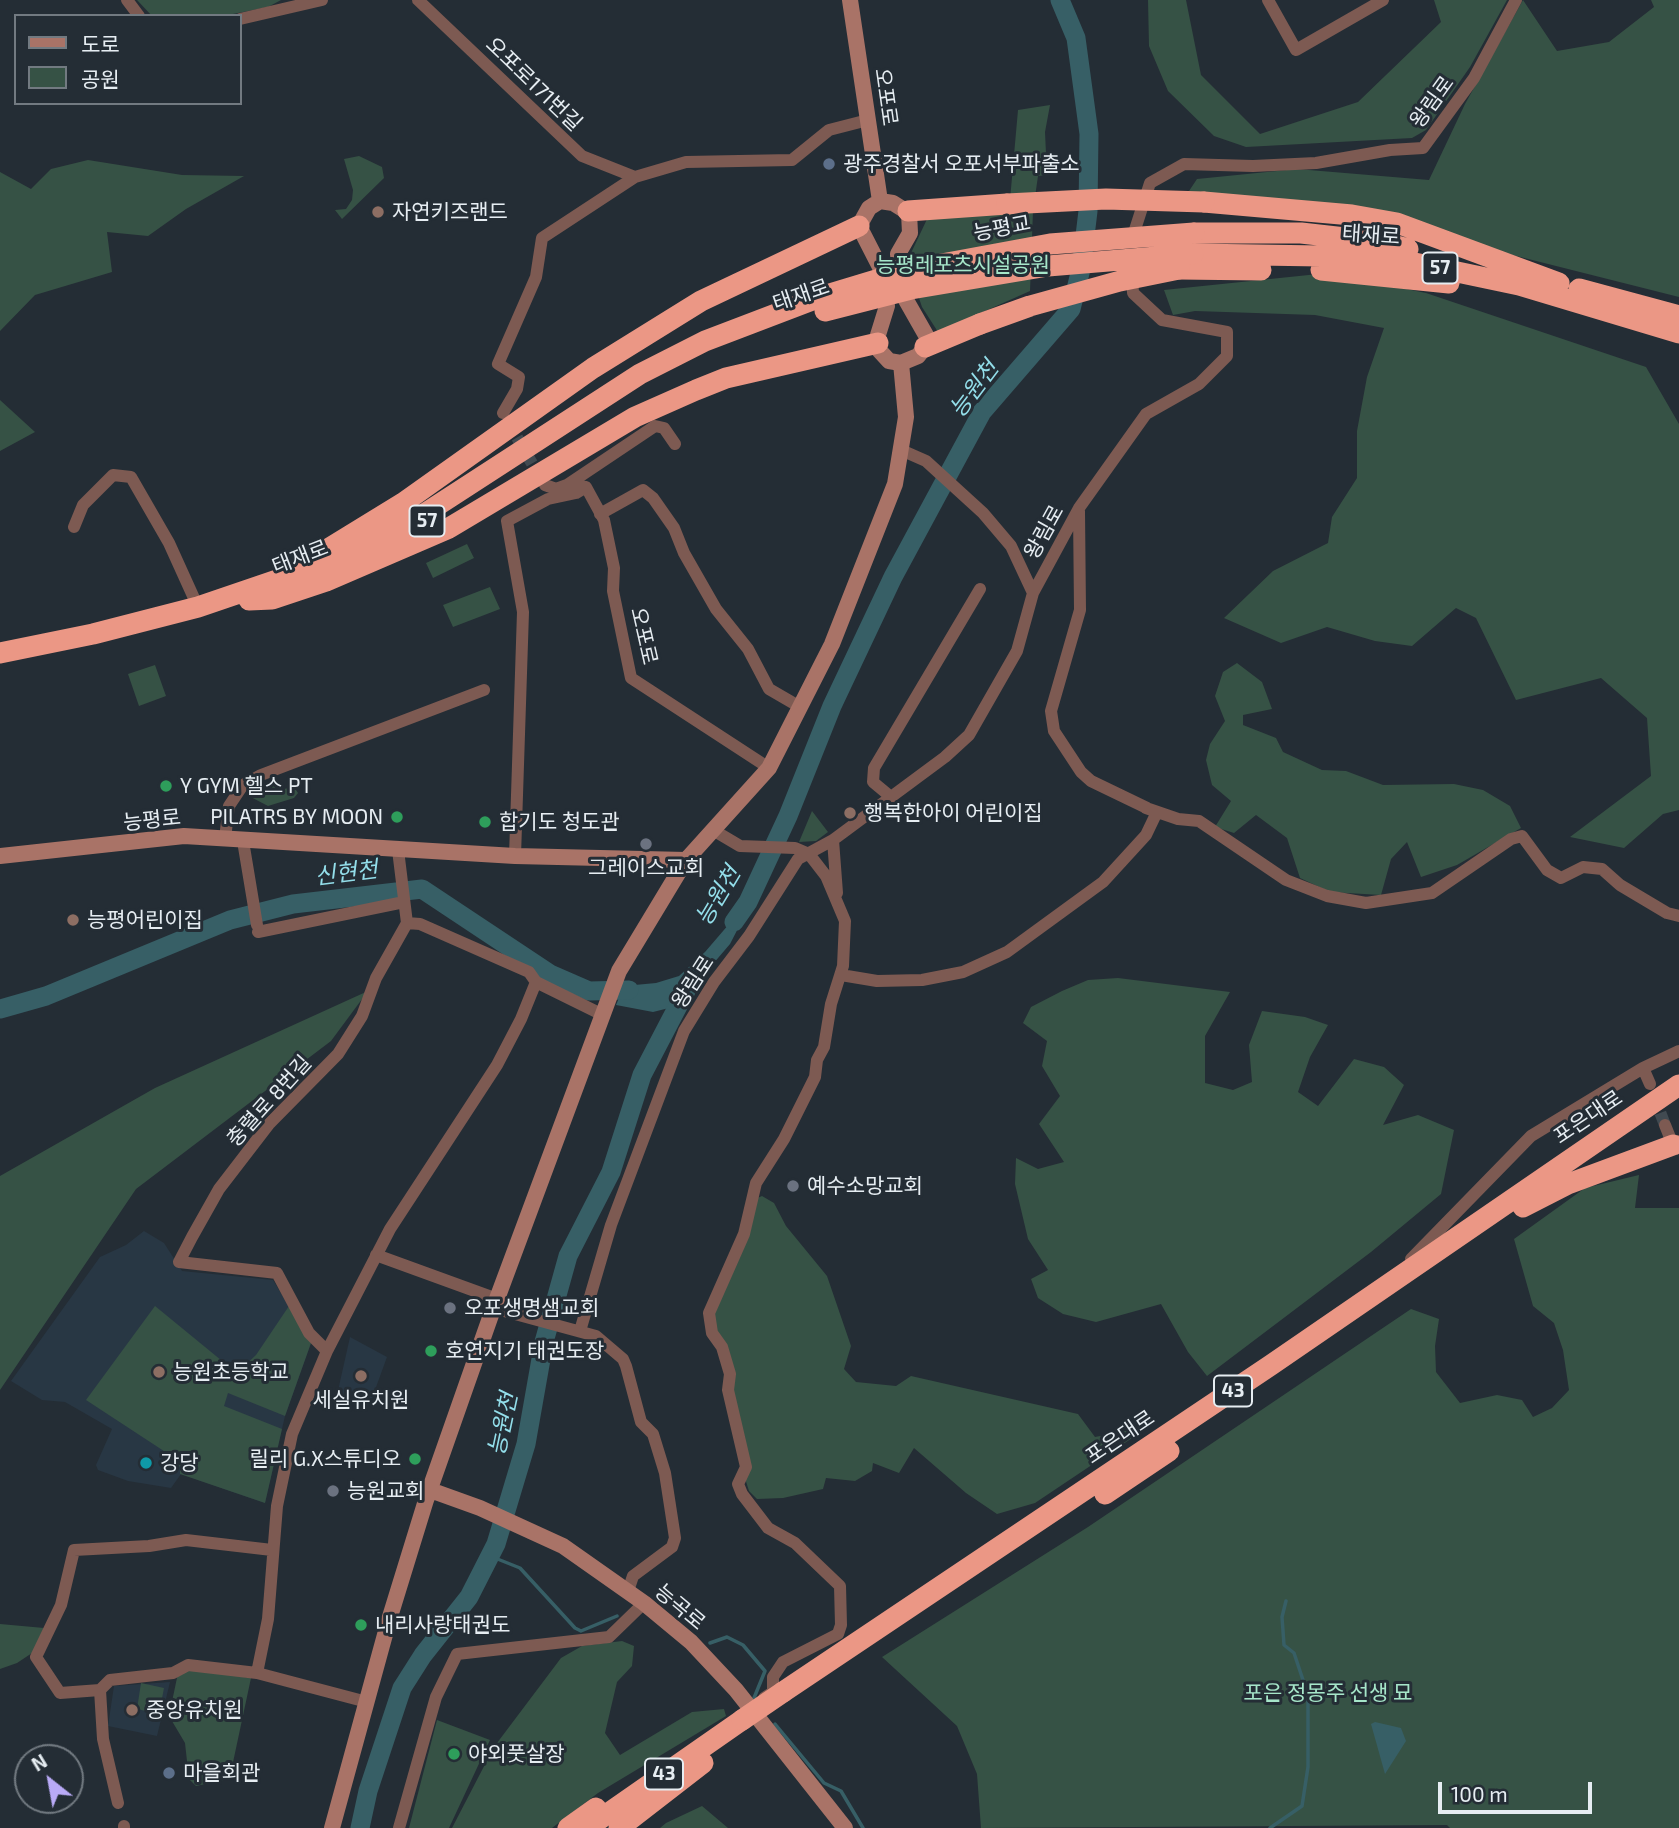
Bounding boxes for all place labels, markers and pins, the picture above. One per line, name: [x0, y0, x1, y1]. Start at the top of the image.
place label: 광주경찰서 오포서부파출소: [843, 151, 1080, 177]
marker: 광주경찰서 오포서부파출소: [821, 156, 837, 172]
place label: 자연키즈랜드: [392, 199, 508, 225]
marker: 자연키즈랜드: [370, 204, 386, 220]
place label: Y GYM 헬스 PT: [180, 773, 313, 799]
marker: Y GYM 헬스 PT: [158, 778, 174, 794]
place label: 행복한아이 어린이집: [864, 800, 1043, 826]
place label: PILATRS BY MOON: [210, 804, 383, 830]
marker: 행복한아이 어린이집: [842, 805, 858, 821]
marker: PILATRS BY MOON: [389, 809, 405, 825]
place label: 합기도 청도관: [499, 809, 620, 835]
marker: 합기도 청도관: [477, 814, 493, 830]
marker: 그레이스교회: [638, 836, 654, 852]
place label: 그레이스교회: [588, 855, 704, 881]
place label: 능평어린이집: [87, 907, 203, 933]
marker: 능평어린이집: [65, 912, 81, 928]
place label: 예수소망교회: [807, 1173, 923, 1199]
marker: 예수소망교회: [785, 1178, 801, 1194]
place label: 오포생명샘교회: [464, 1295, 599, 1321]
marker: 오포생명샘교회: [442, 1300, 458, 1316]
place label: 호연지기 태권도장: [445, 1338, 604, 1364]
marker: 호연지기 태권도장: [423, 1343, 439, 1359]
place label: 능원초등학교: [173, 1359, 289, 1385]
marker: 능원초등학교: [151, 1364, 167, 1380]
marker: 세실유치원: [353, 1368, 369, 1384]
place label: 세실유치원: [313, 1387, 409, 1413]
place label: 릴리 G.X스튜디오: [250, 1446, 401, 1472]
place label: 강당: [160, 1450, 199, 1476]
marker: 릴리 G.X스튜디오: [407, 1451, 423, 1467]
marker: 강당: [138, 1455, 154, 1471]
place label: 능원교회: [347, 1478, 424, 1504]
marker: 능원교회: [325, 1483, 341, 1499]
place label: 내리사랑태권도: [375, 1612, 510, 1638]
marker: 내리사랑태권도: [353, 1617, 369, 1633]
place label: 중앙유치원: [146, 1697, 243, 1723]
marker: 중앙유치원: [124, 1702, 140, 1718]
place label: 야외풋살장: [468, 1741, 565, 1767]
marker: 야외풋살장: [446, 1746, 462, 1762]
place label: 마을회관: [183, 1760, 260, 1786]
marker: 마을회관: [161, 1765, 177, 1781]

